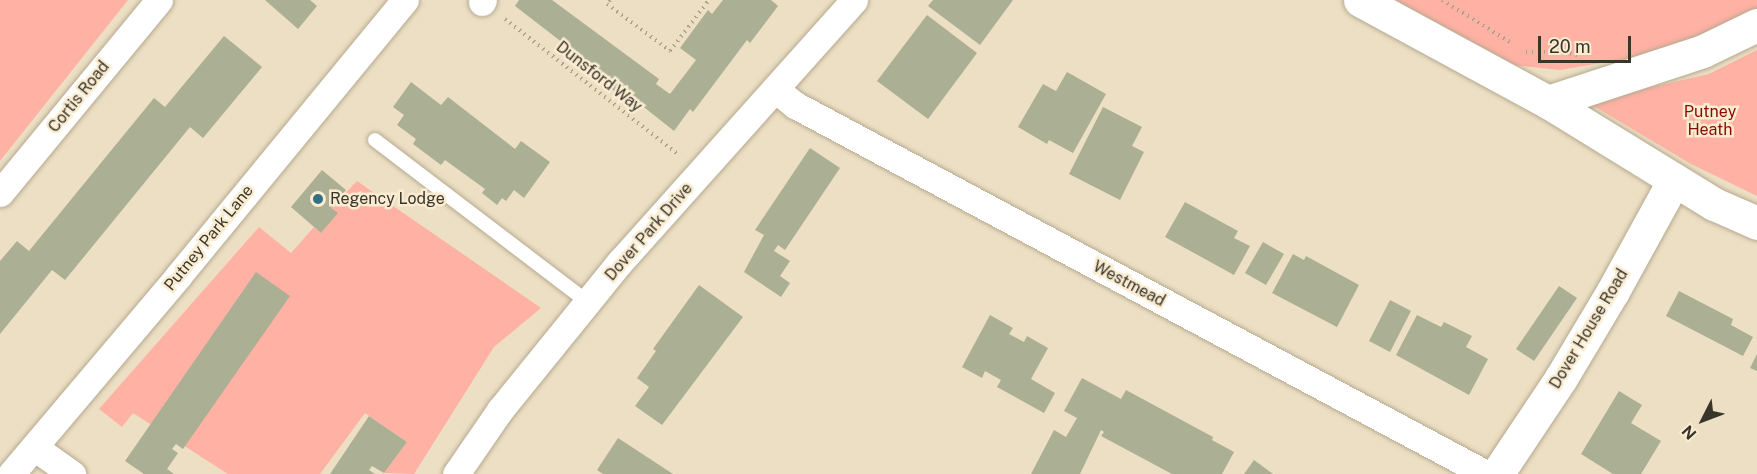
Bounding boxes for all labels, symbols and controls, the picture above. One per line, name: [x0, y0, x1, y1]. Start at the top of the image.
scale bar: [1541, 24, 1634, 62]
text: 20 m: [1549, 36, 1591, 57]
street label: Dunsford Way: [552, 37, 646, 117]
street label: Cortis Road: [44, 57, 114, 137]
park label: Putney Heath: [1684, 102, 1736, 140]
street label: Dover Park Drive: [601, 179, 697, 285]
street label: Putney Park Lane: [161, 181, 257, 295]
place label: Regency Lodge: [330, 189, 445, 209]
marker: Regency Lodge: [311, 192, 325, 206]
street label: Westmead: [1090, 257, 1168, 311]
street label: Dover House Road: [1546, 266, 1632, 392]
north arrow: [1673, 390, 1733, 450]
text: N: [1678, 421, 1701, 443]

